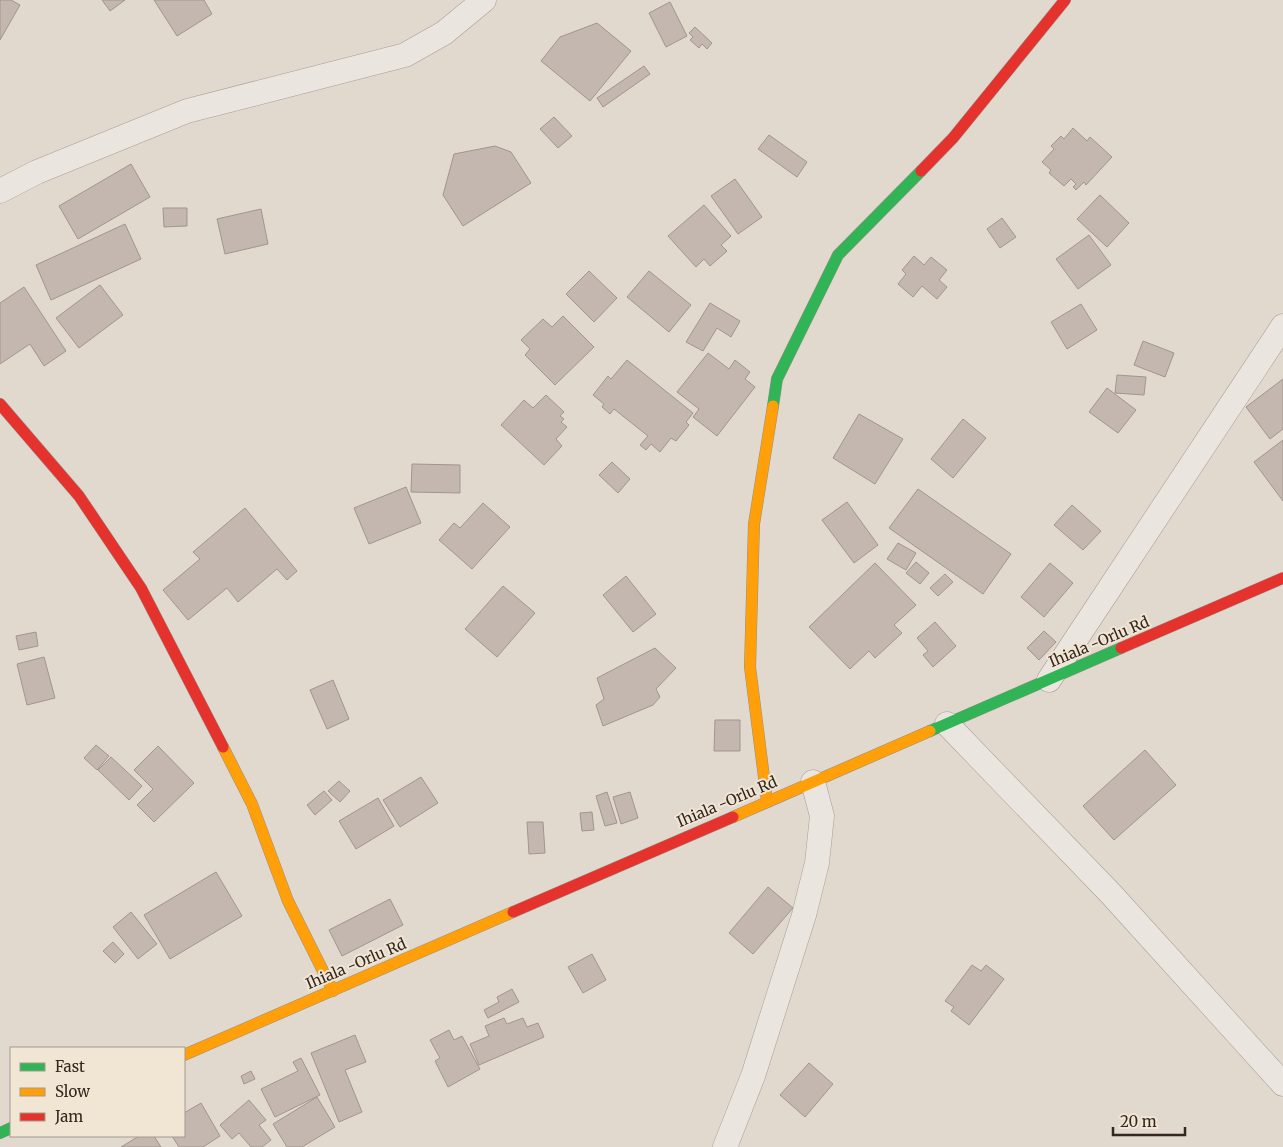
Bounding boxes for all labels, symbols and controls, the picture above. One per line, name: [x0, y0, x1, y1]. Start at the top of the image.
street label: Ihiala -Orlu Rd: [1046, 612, 1152, 671]
street label: Ihiala -Orlu Rd: [674, 772, 780, 831]
street label: Ihiala -Orlu Rd: [303, 934, 409, 993]
legend: [10, 1047, 185, 1137]
text: Fast: [55, 1057, 85, 1076]
text: Slow: [55, 1082, 90, 1101]
scale bar: [1113, 1104, 1186, 1136]
text: Jam: [54, 1107, 83, 1126]
text: 20 m: [1120, 1112, 1157, 1131]

